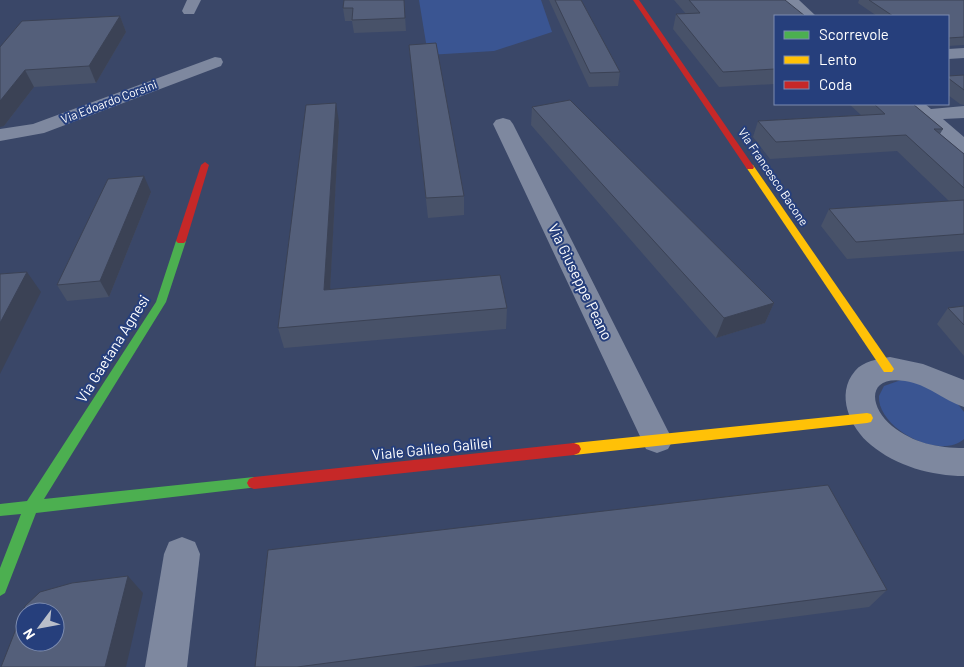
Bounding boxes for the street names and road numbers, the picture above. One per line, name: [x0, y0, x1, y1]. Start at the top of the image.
street label: Via Edoardo Corsini: [59, 76, 159, 126]
street label: Via Francesco Bacone: [736, 125, 812, 228]
street label: Via Giuseppe Peano: [545, 220, 617, 343]
street label: Via Gaetana Agnesi: [72, 291, 153, 406]
street label: Viale Galileo Galilei: [371, 433, 493, 463]

